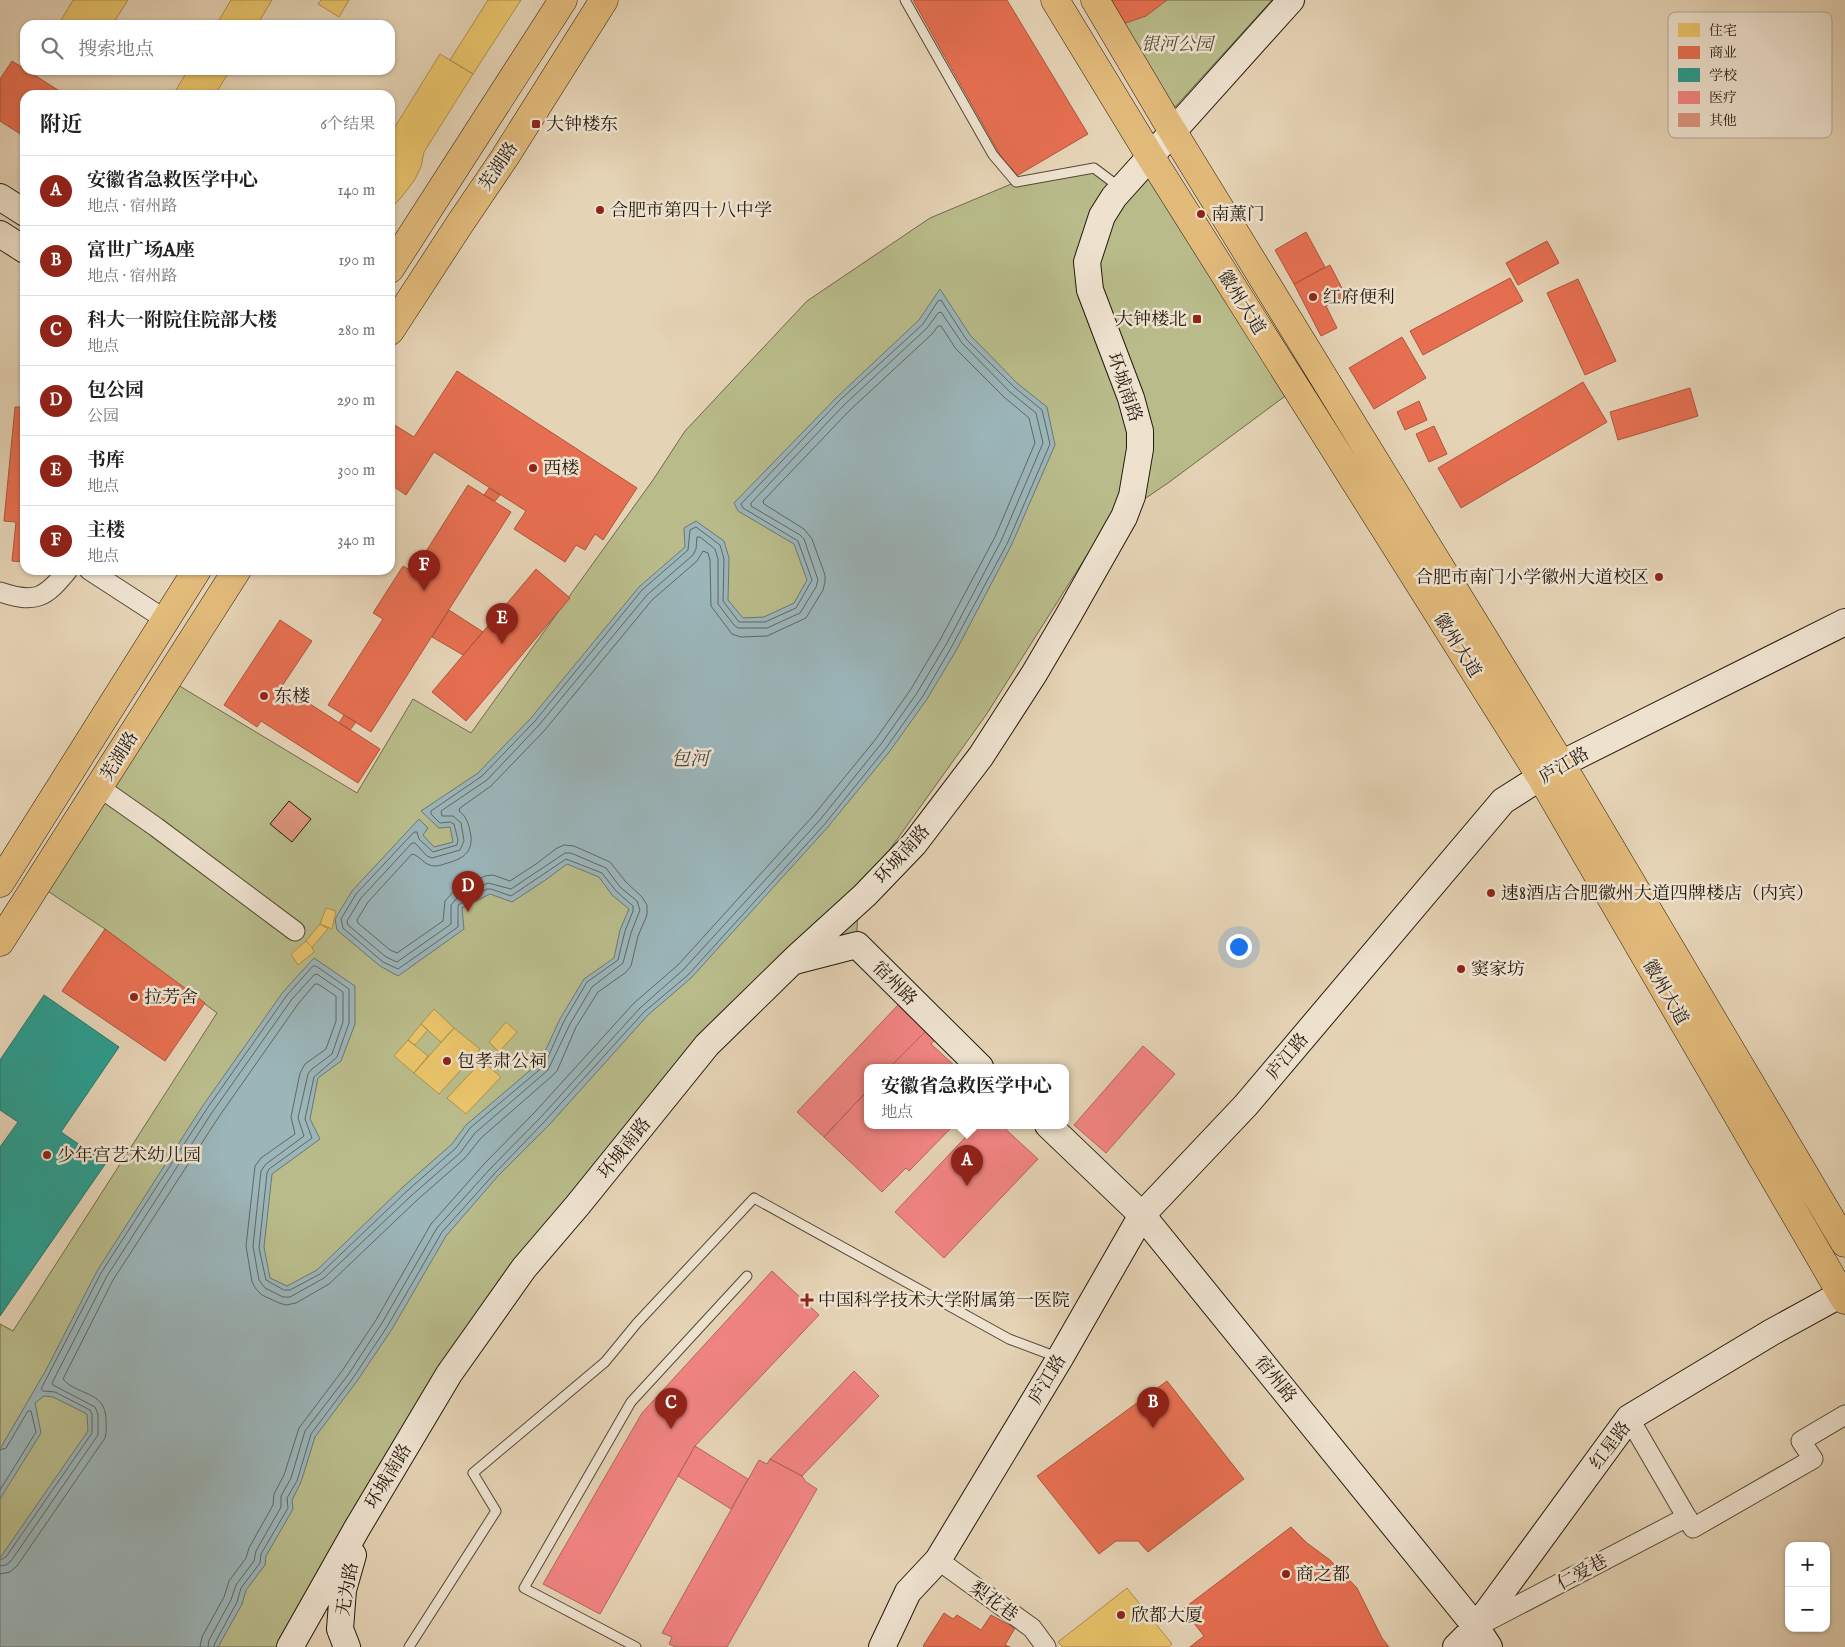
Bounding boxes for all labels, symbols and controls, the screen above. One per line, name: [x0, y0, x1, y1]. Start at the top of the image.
legend: [1668, 12, 1832, 138]
search box: [20, 20, 395, 75]
text: 住宅: [1709, 22, 1737, 40]
icon: search: [38, 34, 66, 62]
park label: 银河公园: [1141, 34, 1216, 57]
text: 搜索地点: [78, 38, 154, 62]
text: 商业: [1709, 44, 1737, 62]
text: 学校: [1709, 67, 1737, 85]
text: 医疗: [1709, 89, 1737, 107]
text: 附近: [40, 112, 82, 139]
text: 其他: [1709, 112, 1737, 130]
place label: 大钟楼东: [546, 114, 618, 137]
text: 6个结果: [320, 115, 375, 135]
marker: 大钟楼东: [530, 118, 542, 130]
street label: 芜湖路: [475, 138, 524, 196]
text: 安徽省急救医学中心: [87, 169, 258, 193]
text: A: [51, 181, 61, 201]
text: 140 m: [337, 181, 375, 201]
text: 地点 · 宿州路: [87, 197, 178, 217]
place label: 合肥市第四十八中学: [610, 200, 772, 223]
marker: 合肥市第四十八中学: [594, 204, 606, 216]
place label: 南薰门: [1211, 204, 1265, 227]
marker: 南薰门: [1195, 208, 1207, 220]
text: 富世广场A座: [87, 239, 195, 263]
text: B: [51, 251, 61, 271]
text: 190 m: [338, 251, 375, 271]
street label: 徽州大道: [1212, 266, 1270, 339]
text: 地点 · 宿州路: [87, 267, 178, 287]
place label: 红府便利: [1323, 287, 1395, 310]
marker: 红府便利: [1307, 291, 1319, 303]
text: 科大一附院住院部大楼: [87, 309, 277, 333]
place label: 大钟楼北: [1115, 309, 1187, 332]
marker: 大钟楼北: [1191, 313, 1203, 325]
text: C: [50, 321, 62, 341]
text: 280 m: [338, 321, 375, 341]
text: 地点: [87, 337, 119, 357]
street label: 环城南路: [1101, 350, 1146, 425]
text: 包公园: [87, 379, 144, 403]
text: D: [50, 391, 62, 411]
text: 290 m: [337, 391, 375, 411]
text: 公园: [87, 407, 119, 427]
text: 书库: [87, 449, 125, 473]
place label: 西楼: [543, 458, 579, 481]
text: E: [50, 461, 62, 481]
text: 300 m: [337, 461, 375, 481]
marker: 西楼: [527, 462, 539, 474]
text: 地点: [87, 477, 119, 497]
text: 主楼: [87, 519, 125, 543]
text: F: [51, 531, 61, 551]
text: 340 m: [337, 531, 375, 551]
text: 地点: [87, 547, 119, 567]
pin: F: [408, 550, 440, 591]
place label: 合肥市南门小学徽州大道校区: [1415, 567, 1649, 590]
marker: 合肥市南门小学徽州大道校区: [1653, 571, 1665, 583]
pin: E: [486, 603, 518, 644]
street label: 徽州大道: [1428, 609, 1486, 682]
place label: 东楼: [274, 686, 310, 709]
marker: 东楼: [258, 690, 270, 702]
street label: 芜湖路: [96, 728, 144, 786]
street label: 庐江路: [1536, 743, 1594, 790]
water label: 包河: [671, 748, 712, 772]
street label: 环城南路: [870, 821, 936, 889]
pin: D: [452, 871, 484, 912]
place label: 速8酒店合肥徽州大道四牌楼店（内宾）: [1501, 883, 1814, 906]
marker: 速8酒店合肥徽州大道四牌楼店（内宾）: [1485, 887, 1497, 899]
your location: [1226, 934, 1252, 960]
street label: 徽州大道: [1637, 956, 1693, 1030]
street label: 宿州路: [867, 957, 921, 1011]
place label: 窦家坊: [1471, 959, 1525, 982]
marker: 窦家坊: [1455, 963, 1467, 975]
place label: 拉芳舍: [144, 987, 198, 1010]
marker: 拉芳舍: [128, 991, 140, 1003]
street label: 庐江路: [1262, 1029, 1314, 1085]
place label: 包孝肃公祠: [457, 1051, 547, 1074]
marker: 包孝肃公祠: [441, 1055, 453, 1067]
popup: [864, 1064, 1069, 1129]
text: 安徽省急救医学中心: [881, 1075, 1052, 1099]
text: 地点: [881, 1103, 913, 1123]
street label: 环城南路: [594, 1114, 657, 1184]
place label: 少年宫艺术幼儿园: [57, 1145, 201, 1168]
pin: A: [951, 1145, 983, 1186]
marker: 少年宫艺术幼儿园: [41, 1149, 53, 1161]
place label: 中国科学技术大学附属第一医院: [818, 1290, 1070, 1313]
marker: 中国科学技术大学附属第一医院: [800, 1293, 814, 1307]
street label: 庐江路: [1025, 1351, 1072, 1409]
street label: 宿州路: [1249, 1352, 1301, 1408]
pin: B: [1137, 1387, 1169, 1428]
pin: C: [655, 1388, 687, 1429]
street label: 红星路: [1586, 1417, 1637, 1474]
street label: 环城南路: [361, 1440, 418, 1514]
map controls: [1785, 1542, 1830, 1632]
button: +: [1785, 1542, 1830, 1587]
street label: 仁爱巷: [1553, 1550, 1612, 1596]
street label: 无为路: [332, 1561, 364, 1618]
place label: 商之都: [1296, 1564, 1350, 1587]
marker: 商之都: [1280, 1568, 1292, 1580]
street label: 梨花巷: [965, 1577, 1022, 1627]
button: −: [1785, 1587, 1830, 1632]
place label: 欣都大厦: [1131, 1605, 1203, 1628]
marker: 欣都大厦: [1115, 1609, 1127, 1621]

